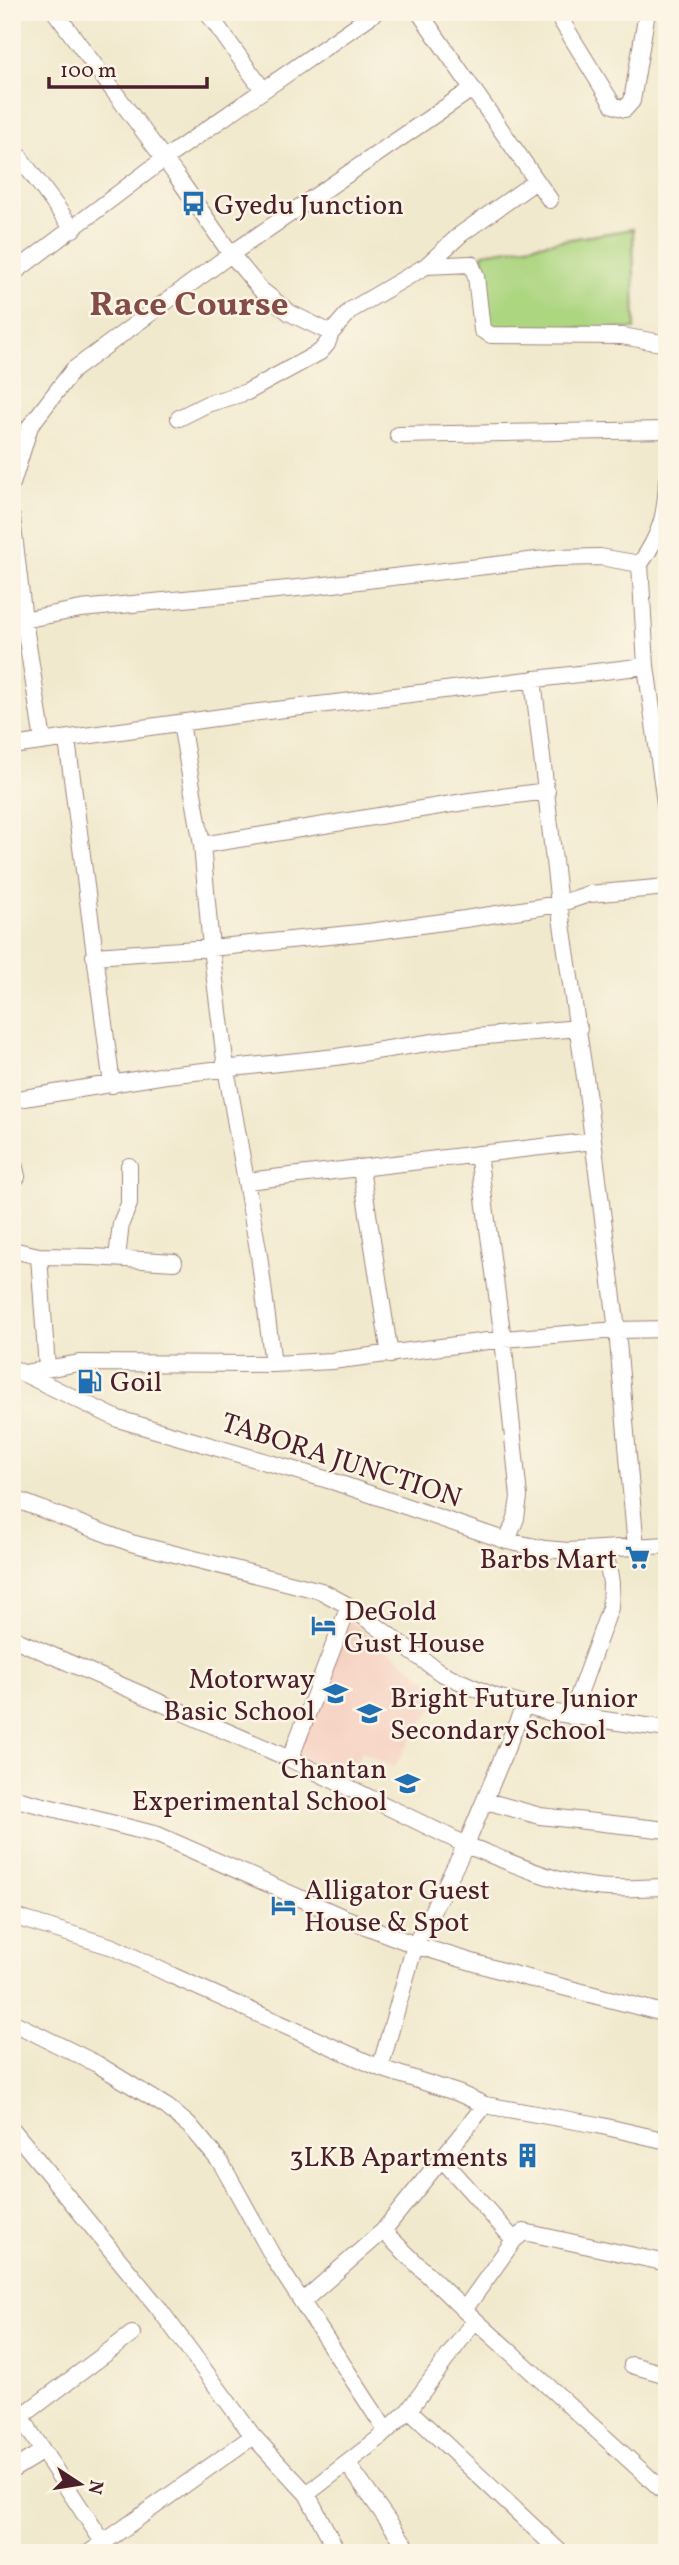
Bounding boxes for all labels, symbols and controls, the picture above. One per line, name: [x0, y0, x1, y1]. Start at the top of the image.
scale bar: [49, 46, 206, 90]
text: 100 m: [60, 57, 117, 86]
place label: Gyedu Junction: [214, 187, 404, 226]
bus stop icon: Gyedu Junction: [180, 190, 208, 218]
district label: Race Course: [89, 282, 289, 330]
place label: Goil: [110, 1364, 162, 1403]
fuel station icon: Goil: [76, 1367, 104, 1395]
street label: TABORA JUNCTION: [216, 1404, 466, 1519]
place label: Barbs Mart: [479, 1541, 617, 1580]
supermarket icon: Barbs Mart: [623, 1544, 651, 1572]
place label: DeGold Gust House: [344, 1593, 485, 1664]
hotel icon: DeGold Gust House: [310, 1612, 338, 1640]
place label: Motorway Basic School: [163, 1661, 315, 1732]
school or university icon: Motorway Basic School: [321, 1680, 349, 1708]
place label: Bright Future Junior Secondary School: [390, 1680, 638, 1751]
school or university icon: Bright Future Junior Secondary School: [356, 1699, 384, 1727]
place label: Chantan Experimental School: [132, 1751, 387, 1822]
school or university icon: Chantan Experimental School: [393, 1770, 421, 1798]
place label: Alligator Guest House & Spot: [304, 1872, 490, 1943]
hotel icon: Alligator Guest House & Spot: [270, 1891, 298, 1919]
place label: 3LKB Apartments: [289, 2139, 508, 2178]
building icon: 3LKB Apartments: [514, 2142, 542, 2170]
north arrow: [46, 2450, 116, 2520]
text: N: [80, 2478, 109, 2497]

